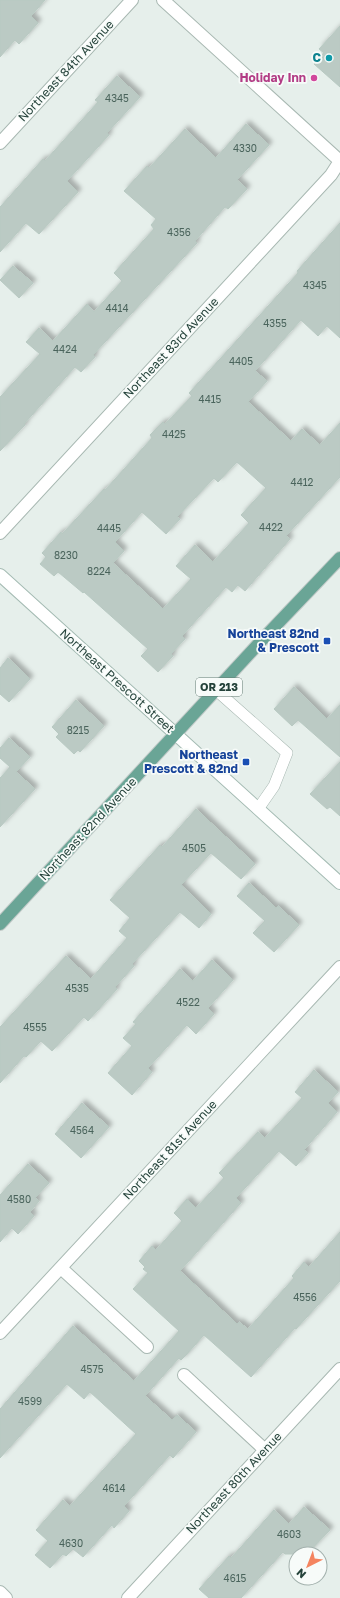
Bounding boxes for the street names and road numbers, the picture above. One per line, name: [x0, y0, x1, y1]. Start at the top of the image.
street label: Northeast 84th Avenue: [15, 17, 117, 125]
street label: Northeast 83rd Avenue: [120, 294, 221, 401]
street label: Northeast Prescott Street: [57, 625, 178, 736]
road number: OR 213: [196, 678, 242, 696]
street label: Northeast 82nd Avenue: [36, 774, 139, 883]
street label: Northeast 81st Avenue: [119, 1097, 220, 1203]
street label: Northeast 80th Avenue: [183, 1429, 285, 1537]

